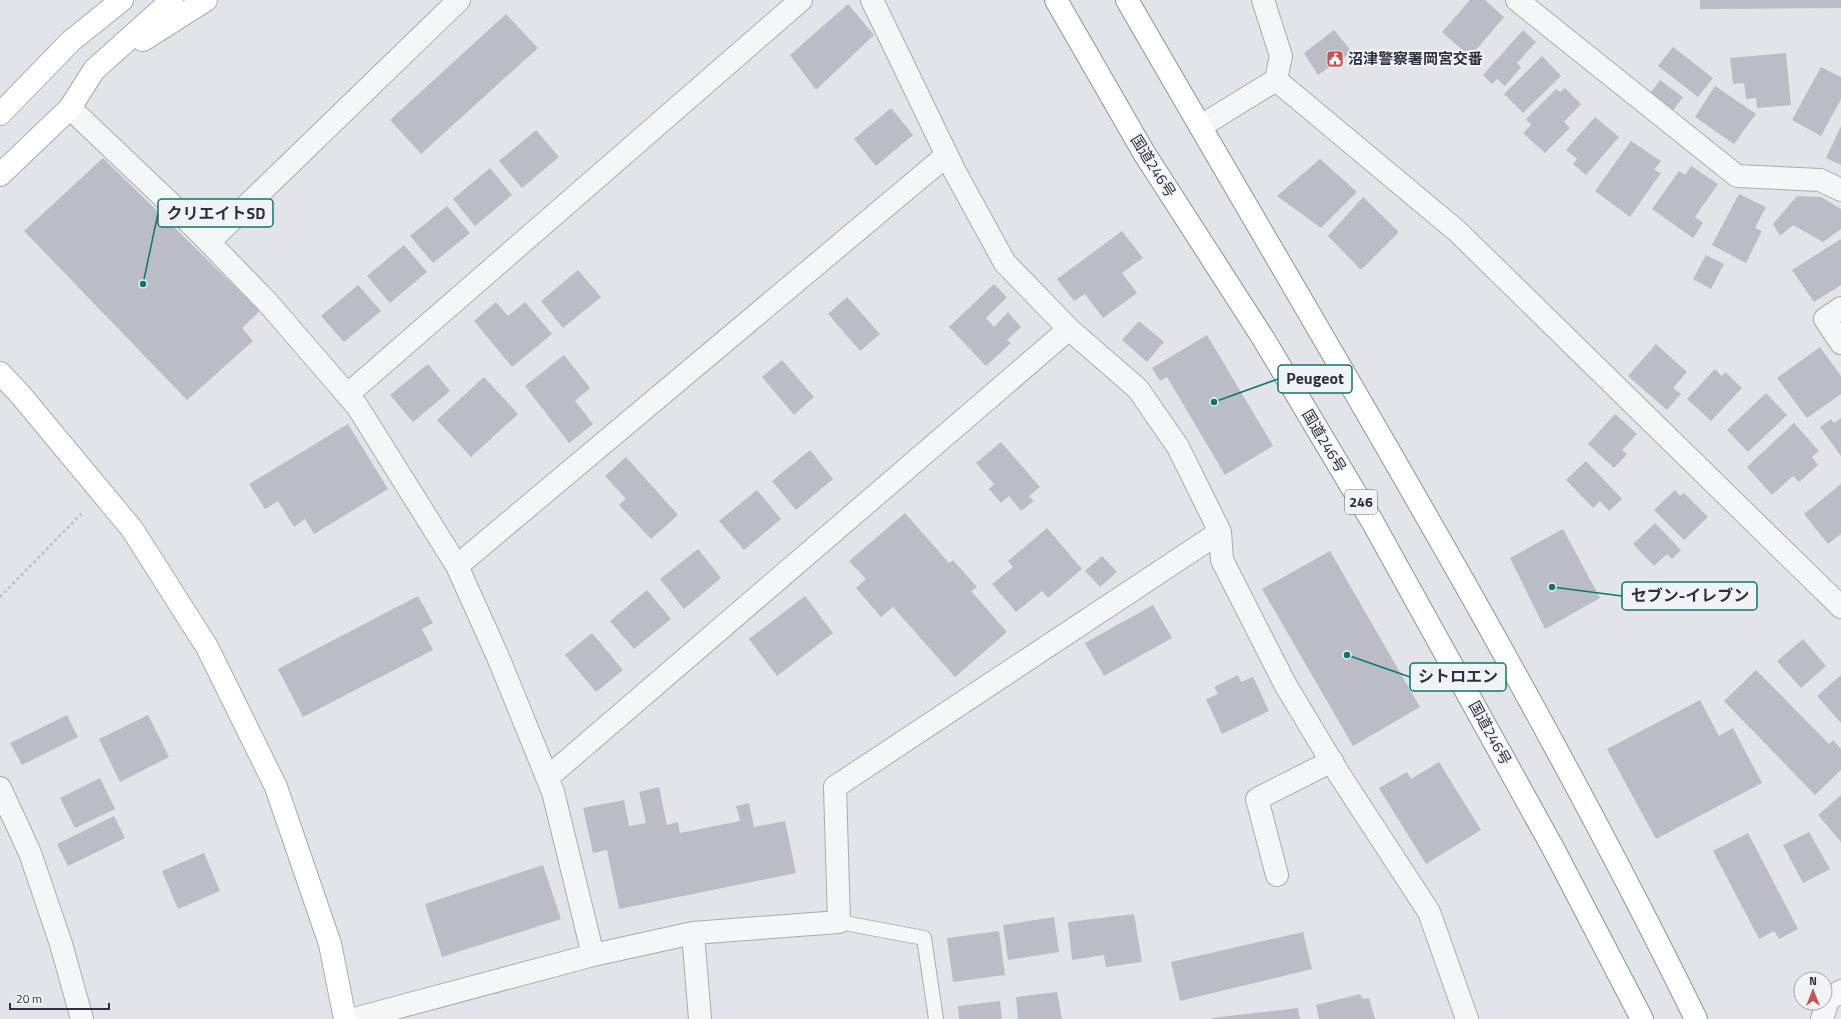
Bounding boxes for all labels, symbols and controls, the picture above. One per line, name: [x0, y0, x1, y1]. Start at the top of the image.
place label: 沼津警察署岡宮交番: [1348, 47, 1483, 70]
public building icon: 沼津警察署岡宮交番: [1325, 49, 1345, 69]
street label: 国道246号: [1125, 130, 1182, 202]
callout: クリエイトSD: [158, 199, 273, 227]
text: クリエイトSD: [167, 201, 265, 225]
callout: Peugeot: [1278, 365, 1352, 393]
text: Peugeot: [1286, 366, 1344, 390]
street label: 国道246号: [1296, 405, 1352, 477]
road number: 246: [1345, 490, 1377, 514]
callout: セブン-イレブン: [1622, 582, 1757, 610]
text: セブン-イレブン: [1631, 583, 1749, 607]
callout: シトロエン: [1410, 663, 1506, 691]
text: シトロエン: [1418, 664, 1498, 688]
street label: 国道246号: [1463, 696, 1518, 769]
north arrow: [1793, 971, 1833, 1011]
text: N: [1809, 973, 1817, 989]
scale bar: [10, 985, 109, 1011]
text: 20 m: [16, 989, 42, 1008]

